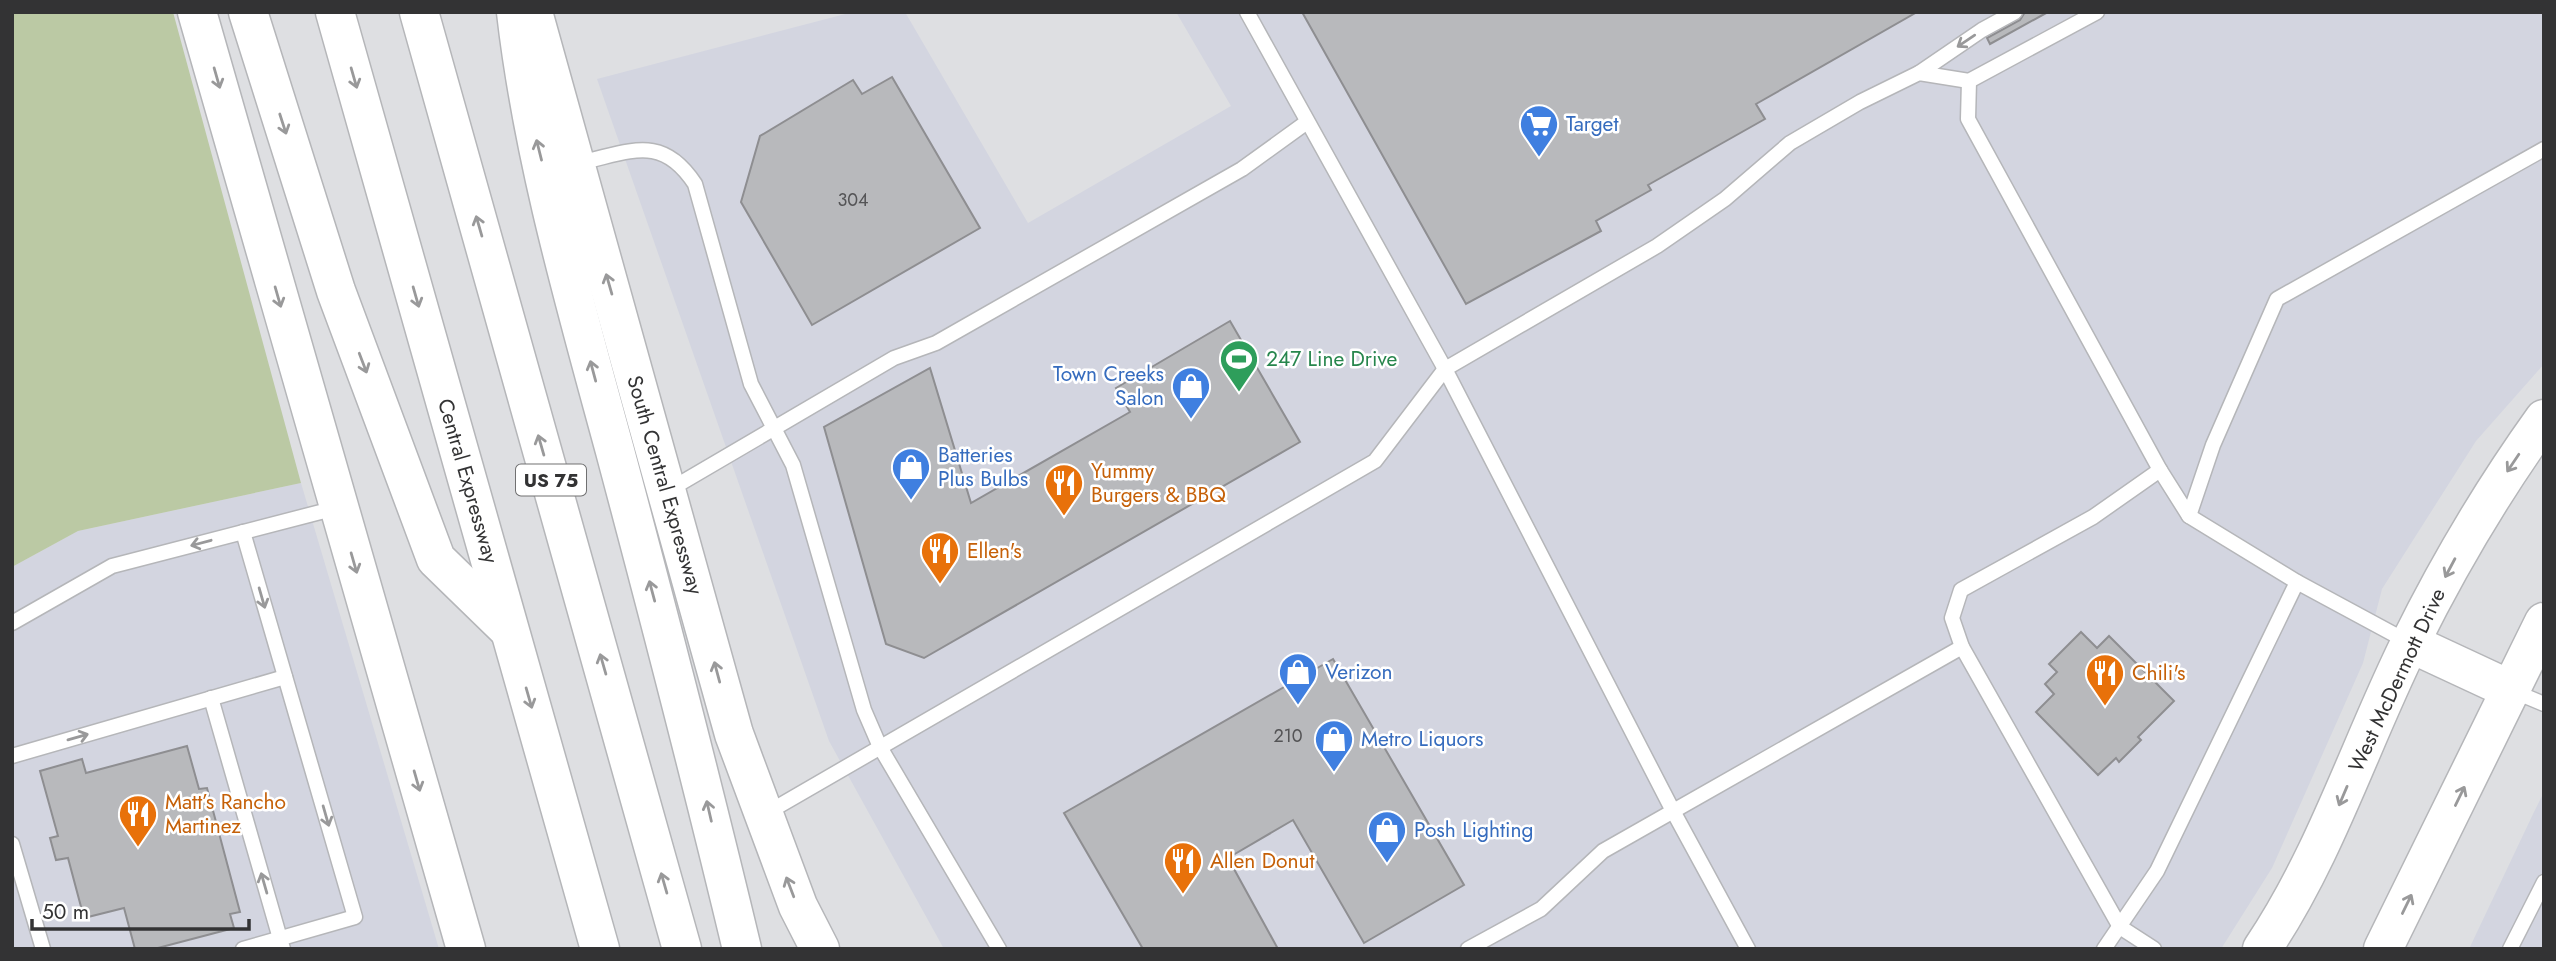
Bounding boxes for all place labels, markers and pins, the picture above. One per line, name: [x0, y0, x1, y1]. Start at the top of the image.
supermarket icon: Target: [1518, 103, 1560, 158]
place label: Target: [1566, 109, 1618, 139]
sports icon: 247 Line Drive: [1218, 338, 1260, 393]
place label: 247 Line Drive: [1266, 344, 1397, 374]
place label: Town Creeks Salon: [1053, 359, 1164, 413]
shop icon: Town Creeks Salon: [1170, 365, 1212, 420]
place label: Batteries Plus Bulbs: [938, 440, 1028, 494]
shop icon: Batteries Plus Bulbs: [890, 446, 932, 501]
place label: Yummy Burgers & BBQ: [1091, 456, 1226, 510]
restaurant icon: Yummy Burgers & BBQ: [1043, 462, 1085, 517]
restaurant icon: Ellen's: [919, 530, 961, 585]
place label: Ellen's: [967, 536, 1022, 566]
shop icon: Verizon: [1277, 651, 1319, 706]
restaurant icon: Chili's: [2084, 652, 2126, 707]
place label: Verizon: [1325, 657, 1393, 687]
place label: Chili's: [2132, 658, 2186, 688]
shop icon: Metro Liquors: [1313, 718, 1355, 773]
place label: Metro Liquors: [1361, 724, 1484, 754]
place label: Matt’s Rancho Martinez: [165, 787, 286, 841]
restaurant icon: Matt’s Rancho Martinez: [117, 793, 159, 848]
shop icon: Posh Lighting: [1366, 809, 1408, 864]
place label: Posh Lighting: [1414, 815, 1534, 845]
restaurant icon: Allen Donut: [1162, 840, 1204, 895]
place label: Allen Donut: [1210, 846, 1315, 876]

